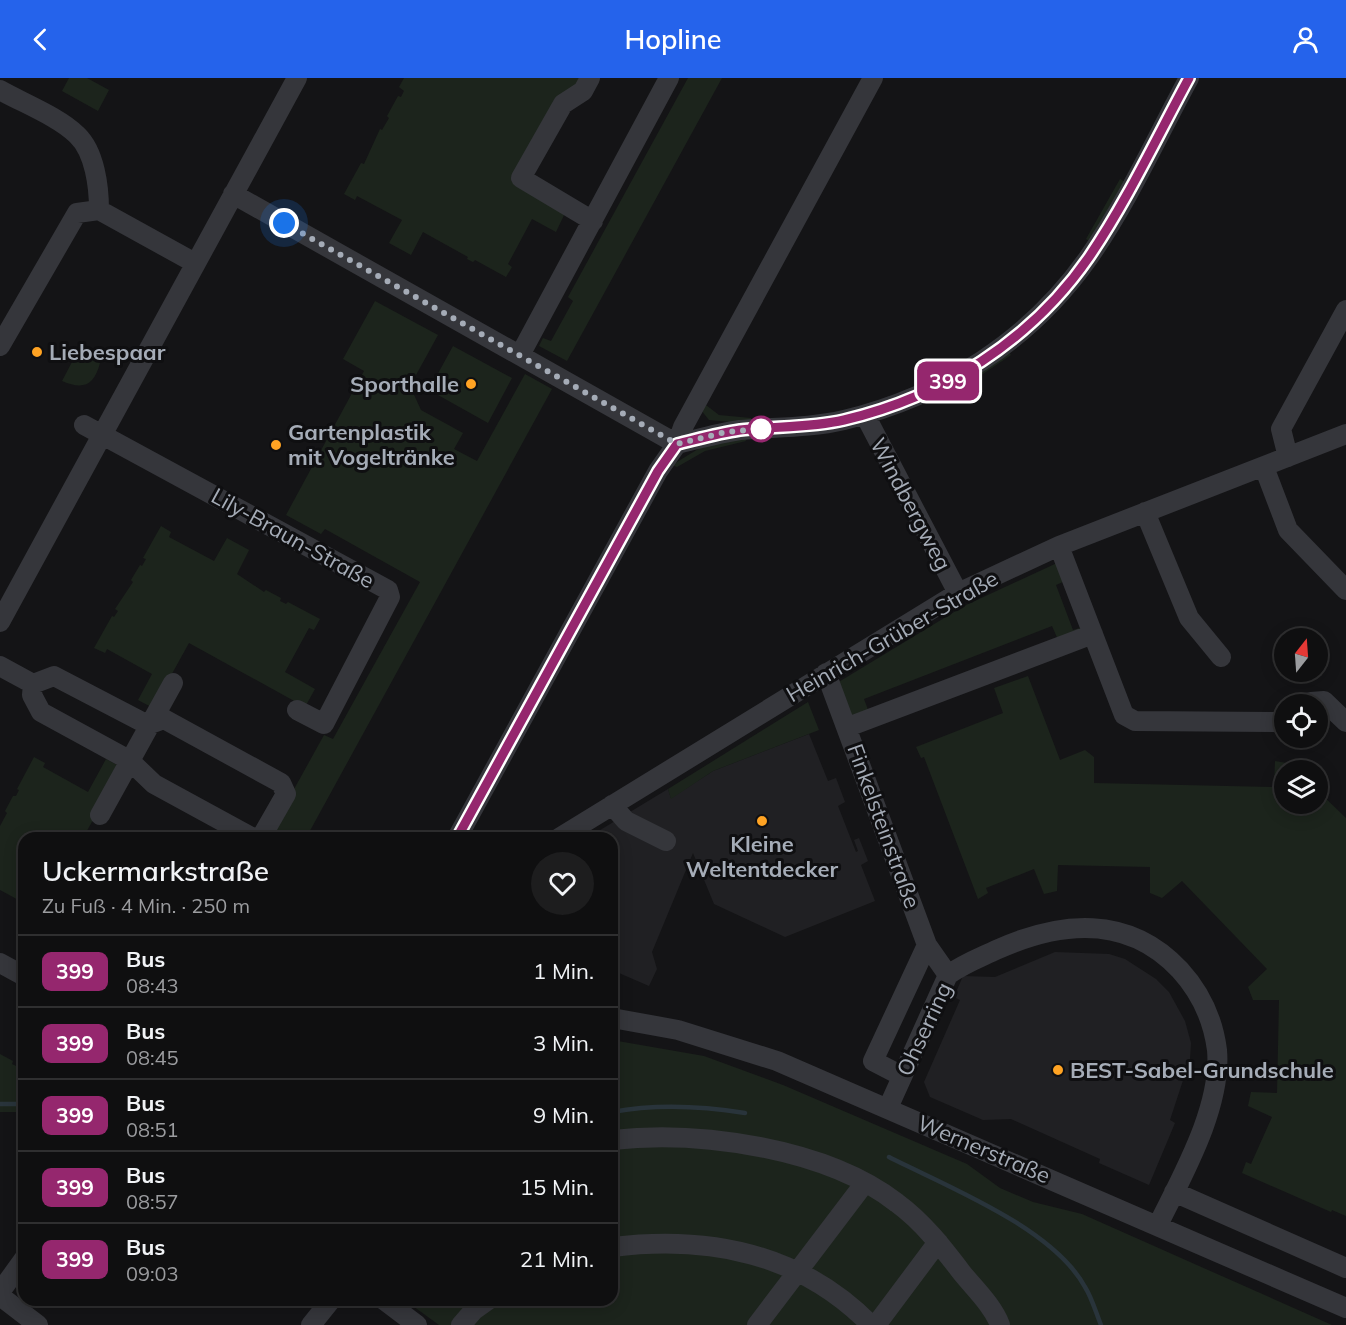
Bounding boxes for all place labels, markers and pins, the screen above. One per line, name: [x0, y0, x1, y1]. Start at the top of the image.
place label: Liebespaar: [49, 338, 166, 366]
marker: Liebespaar: [30, 345, 44, 359]
place label: Sporthalle: [350, 370, 459, 398]
marker: Sporthalle: [464, 377, 478, 391]
unlabelled marker: [748, 416, 774, 442]
place label: Gartenplastik mit Vogeltränke: [288, 418, 455, 471]
marker: Gartenplastik mit Vogeltränke: [269, 438, 283, 452]
marker: Kleine Weltentdecker: [755, 814, 769, 828]
place label: Kleine Weltentdecker: [686, 830, 838, 883]
place label: BEST-Sabel-Grundschule: [1070, 1056, 1334, 1084]
marker: BEST-Sabel-Grundschule: [1051, 1063, 1065, 1077]

